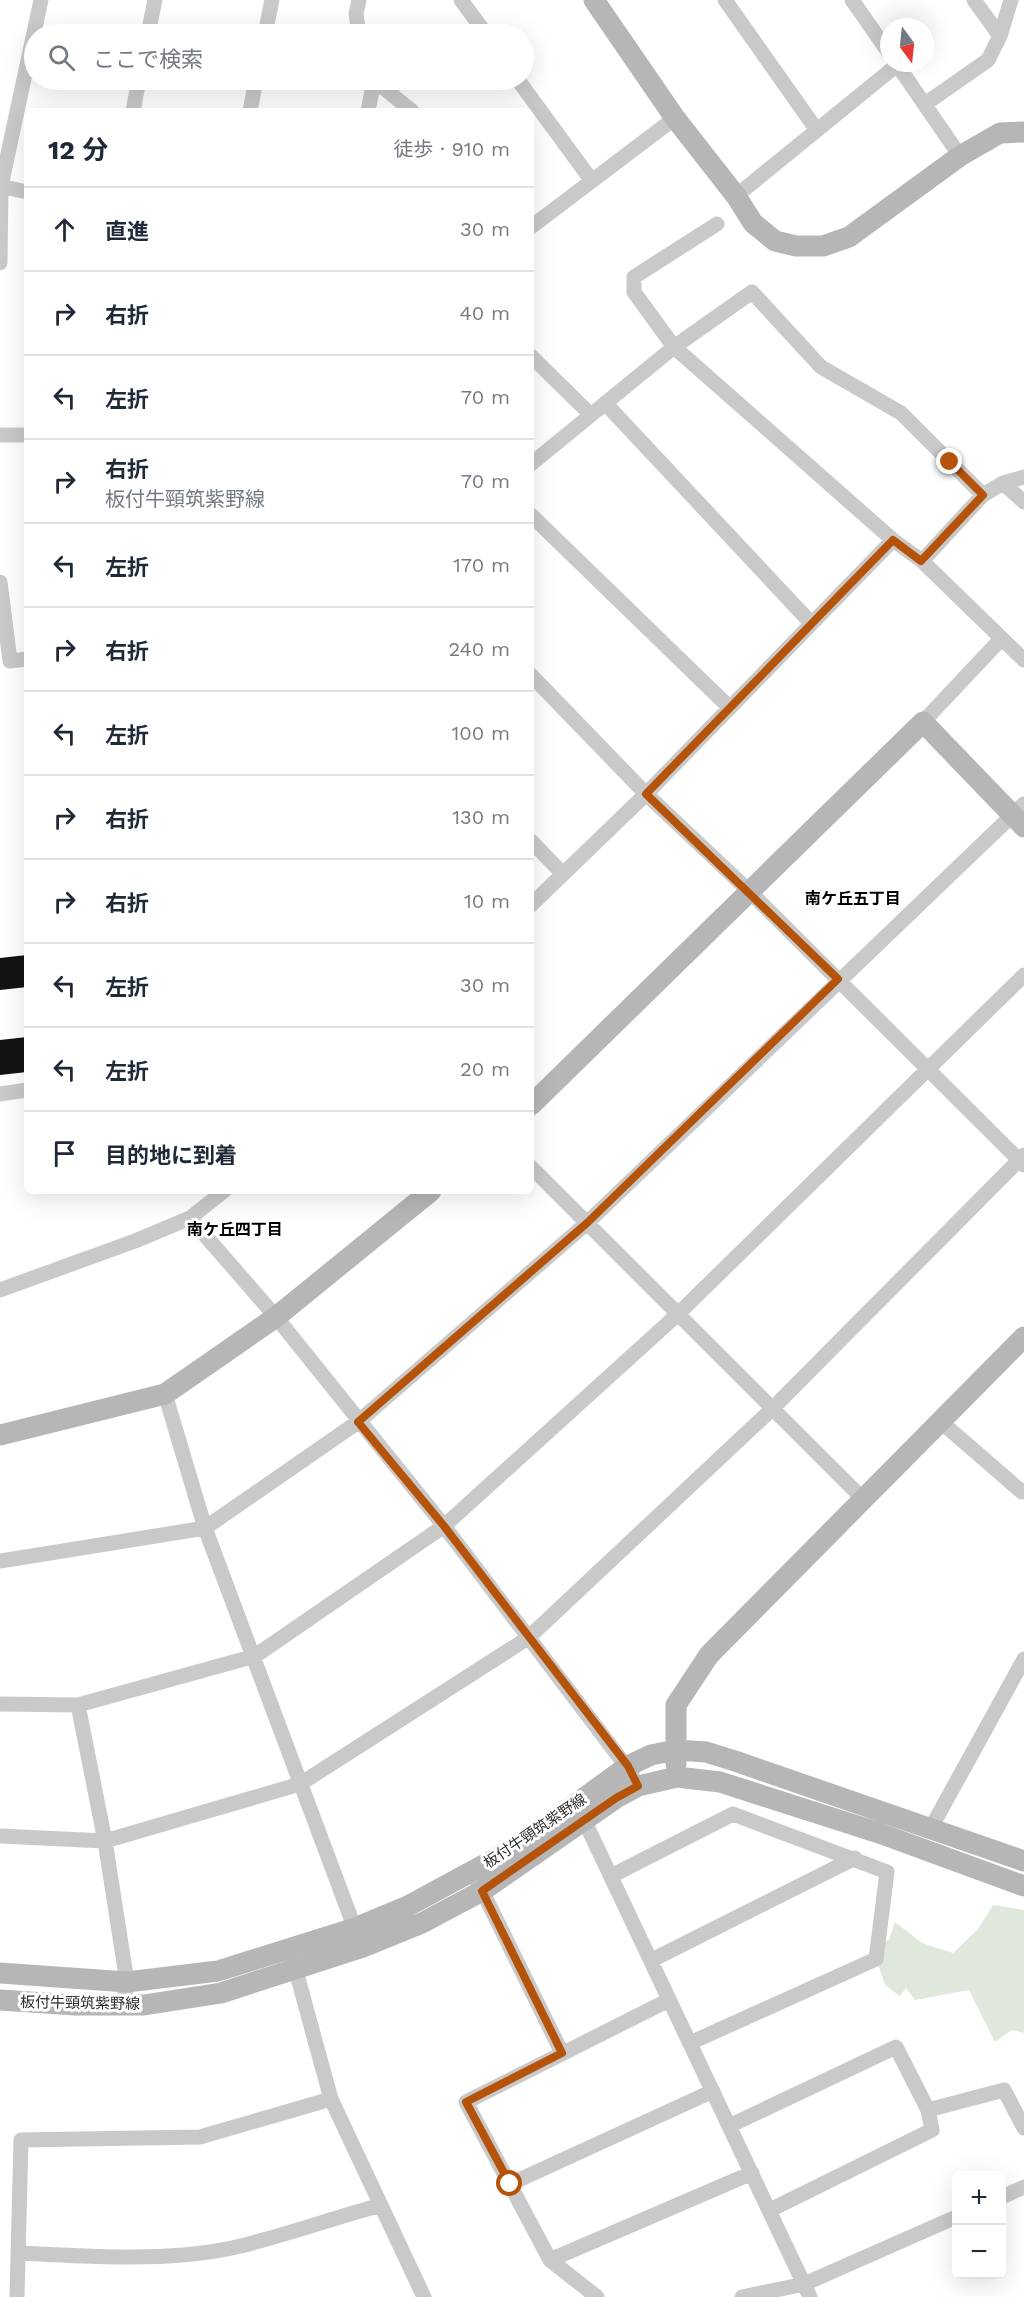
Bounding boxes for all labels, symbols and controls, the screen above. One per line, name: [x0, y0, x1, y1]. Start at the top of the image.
north arrow: [880, 18, 934, 72]
search box: [24, 24, 534, 90]
icon: search: [45, 41, 78, 74]
text: ここで検索: [93, 47, 203, 72]
text: 12 分: [48, 135, 108, 165]
text: 徒歩 · 910 m: [393, 137, 510, 161]
icon: ahead: [48, 213, 81, 246]
text: 30 m: [460, 217, 510, 241]
text: 直進: [105, 219, 149, 244]
icon: right: [48, 297, 81, 330]
text: 40 m: [459, 301, 510, 325]
text: 右折: [105, 303, 149, 328]
icon: left: [48, 381, 81, 414]
text: 70 m: [461, 385, 510, 409]
text: 左折: [105, 387, 149, 412]
route end: [936, 448, 962, 474]
text: 右折: [105, 457, 149, 482]
icon: right: [48, 465, 81, 498]
text: 70 m: [461, 469, 510, 493]
text: 板付牛頸筑紫野線: [105, 487, 265, 511]
icon: left: [48, 549, 81, 582]
text: 170 m: [453, 553, 510, 577]
text: 左折: [105, 555, 149, 580]
icon: right: [48, 633, 81, 666]
text: 240 m: [448, 637, 510, 661]
text: 右折: [105, 639, 149, 664]
icon: left: [48, 717, 81, 750]
text: 100 m: [451, 721, 510, 745]
text: 左折: [105, 723, 149, 748]
icon: right: [48, 801, 81, 834]
text: 130 m: [452, 805, 510, 829]
text: 右折: [105, 807, 149, 832]
icon: right: [48, 885, 81, 918]
text: 10 m: [464, 889, 510, 913]
district label: 南ケ丘五丁目: [805, 889, 901, 908]
text: 右折: [105, 891, 149, 916]
icon: left: [48, 969, 81, 1002]
text: 30 m: [460, 973, 510, 997]
text: 左折: [105, 975, 149, 1000]
icon: left: [48, 1053, 81, 1086]
text: 20 m: [460, 1057, 510, 1081]
text: 左折: [105, 1059, 149, 1084]
icon: arrive: [48, 1137, 81, 1170]
text: 目的地に到着: [105, 1143, 237, 1168]
district label: 南ケ丘四丁目: [187, 1220, 283, 1239]
street label: 板付牛頸筑紫野線: [480, 1790, 590, 1872]
street label: 板付牛頸筑紫野線: [20, 1993, 140, 2013]
route start: [496, 2170, 522, 2196]
map controls: [952, 2171, 1006, 2279]
button: +: [952, 2171, 1006, 2225]
button: −: [952, 2225, 1006, 2279]

